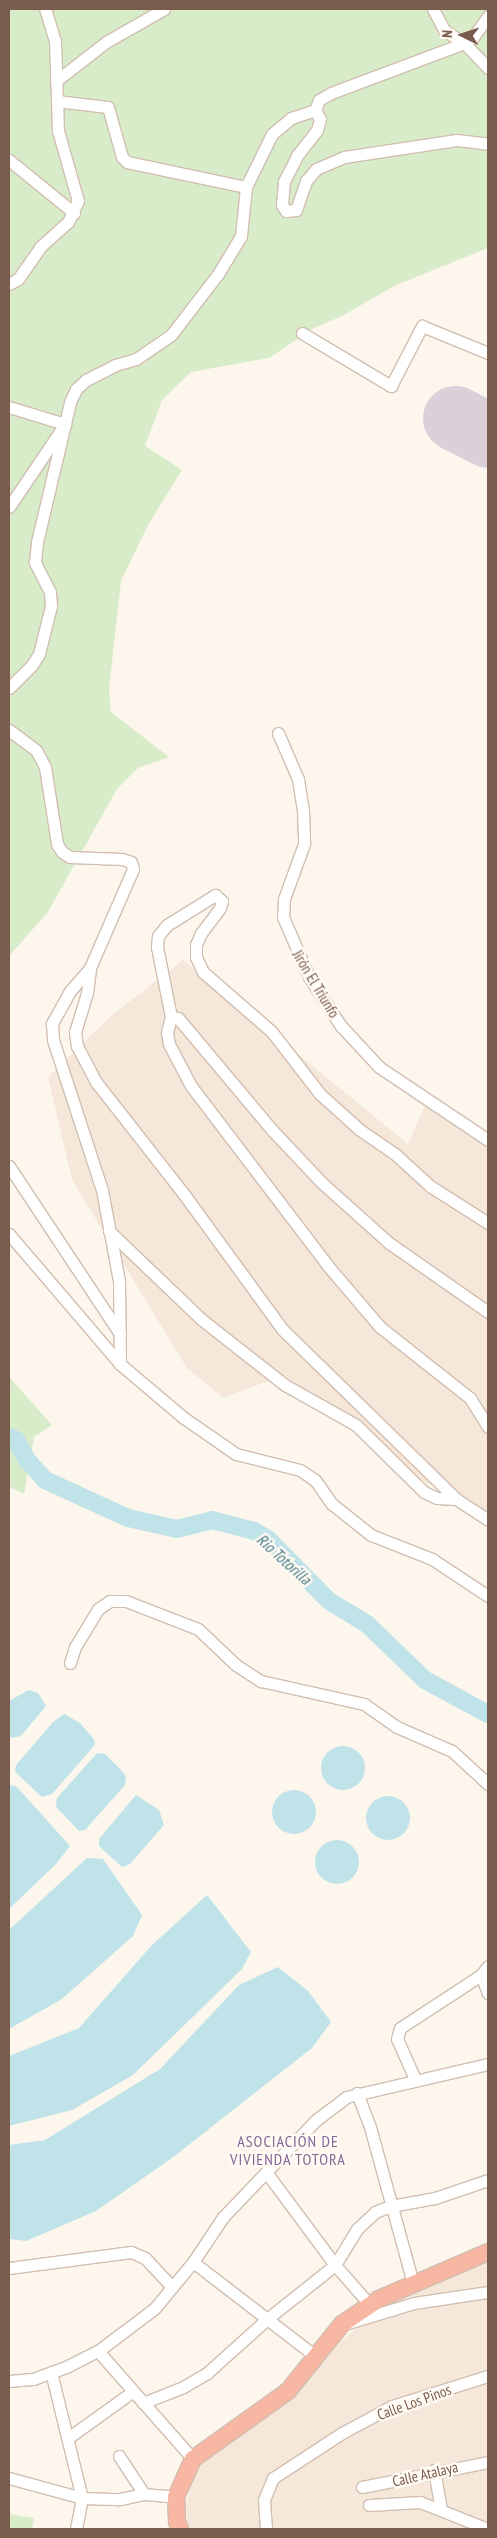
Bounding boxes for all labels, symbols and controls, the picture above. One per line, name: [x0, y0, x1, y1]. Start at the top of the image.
north arrow: [437, 10, 487, 60]
text: N: [438, 30, 456, 38]
street label: Jirón El Triunfo: [289, 947, 343, 1021]
water label: Rio Totorilla: [253, 1530, 315, 1588]
district label: ASOCIACIÓN DE VIVIENDA TOTORA: [228, 2131, 348, 2169]
street label: Calle Los Pinos: [375, 2380, 453, 2424]
street label: Calle Atalaya: [390, 2458, 460, 2490]

